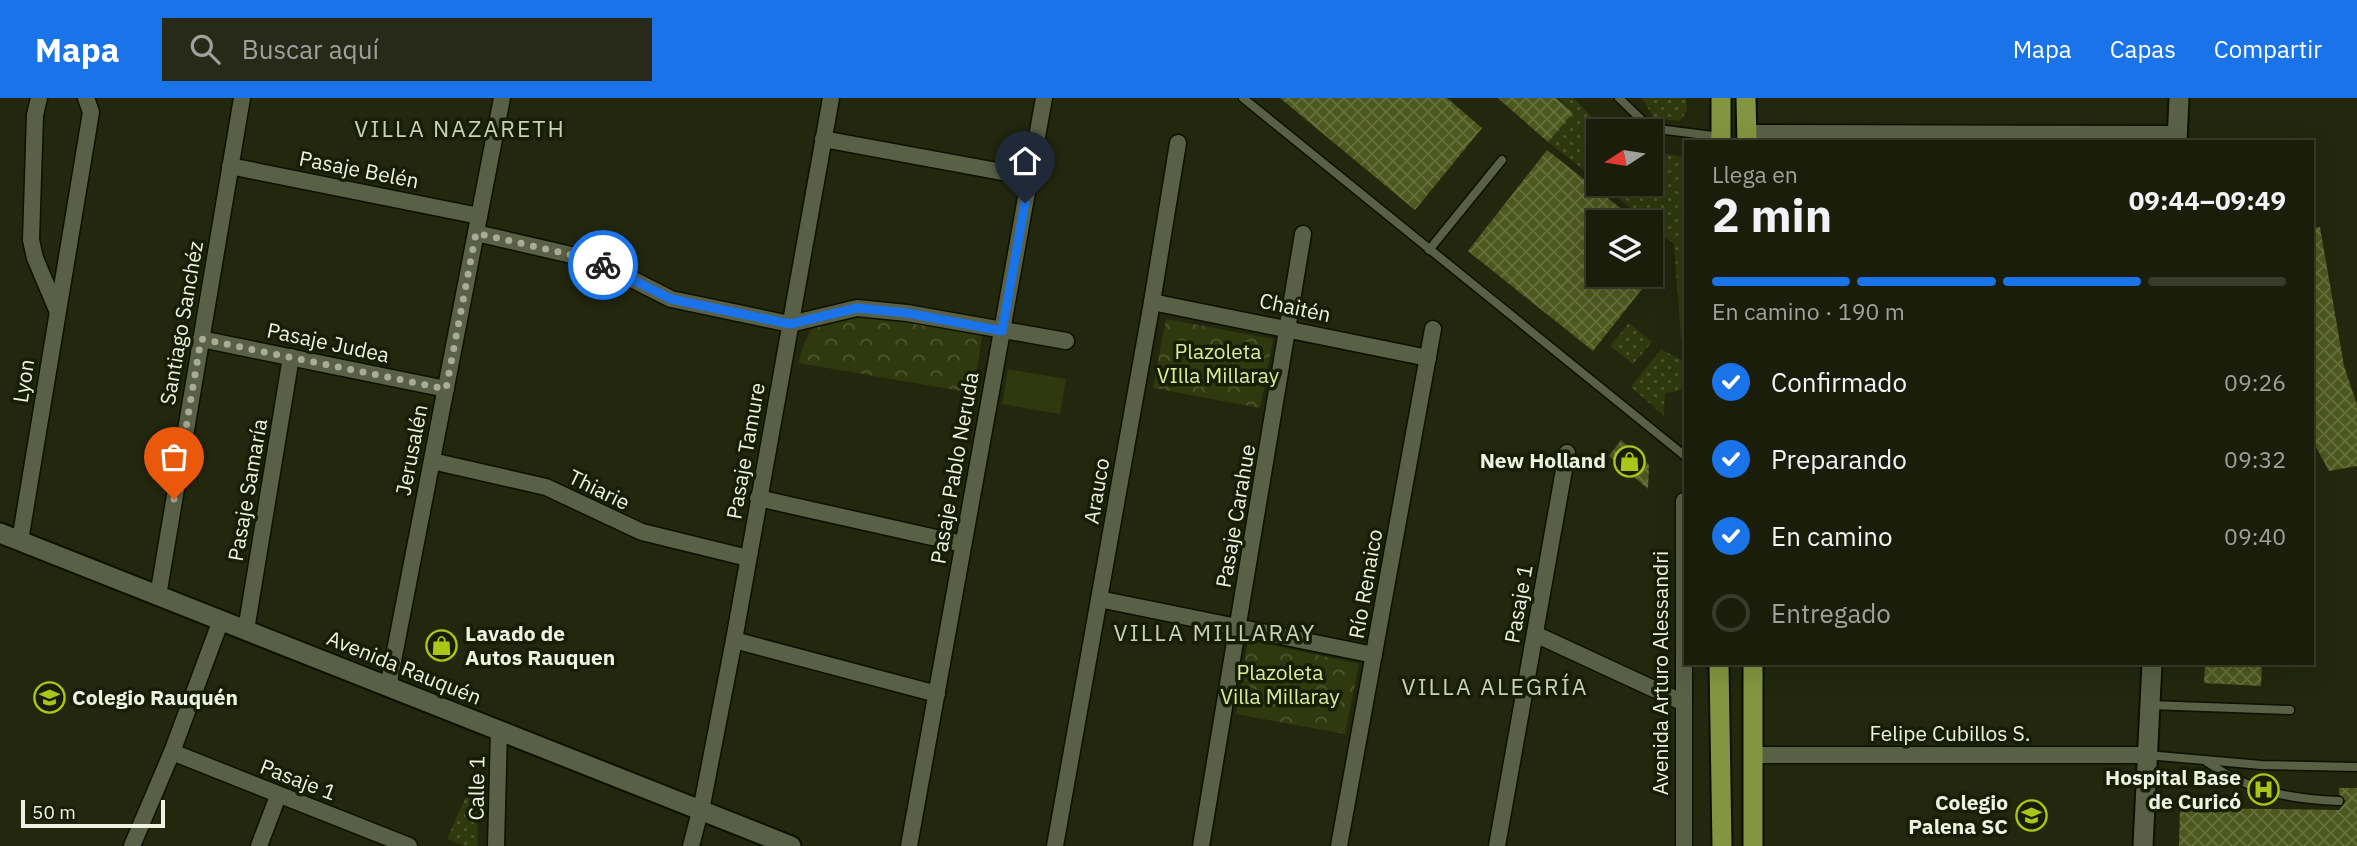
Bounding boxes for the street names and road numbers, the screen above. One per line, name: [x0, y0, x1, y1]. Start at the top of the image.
street label: Pasaje Belén: [297, 144, 421, 194]
street label: Santiago Sanchéz: [153, 238, 209, 407]
street label: Chaitén: [1257, 286, 1333, 328]
street label: Pasaje Judea: [264, 315, 392, 369]
street label: Lyon: [6, 357, 40, 405]
street label: Pasaje Pablo Neruda: [923, 370, 985, 566]
street label: Pasaje Tamure: [719, 380, 771, 521]
street label: Jerusalén: [388, 402, 434, 498]
street label: Pasaje Samaría: [221, 416, 273, 563]
street label: Pasaje Carahue: [1209, 442, 1261, 590]
street label: Arauco: [1076, 456, 1116, 526]
street label: Thiarie: [564, 462, 635, 516]
street label: Río Renaico: [1342, 527, 1388, 641]
street label: Avenida Arturo Alessandri: [1646, 551, 1674, 795]
street label: Pasaje 1: [1497, 562, 1539, 645]
street label: Avenida Rauquén: [323, 623, 486, 711]
street label: Felipe Cubillos S.: [1870, 719, 2030, 747]
street label: Pasaje 1: [256, 752, 340, 806]
street label: Calle 1: [461, 755, 491, 821]

